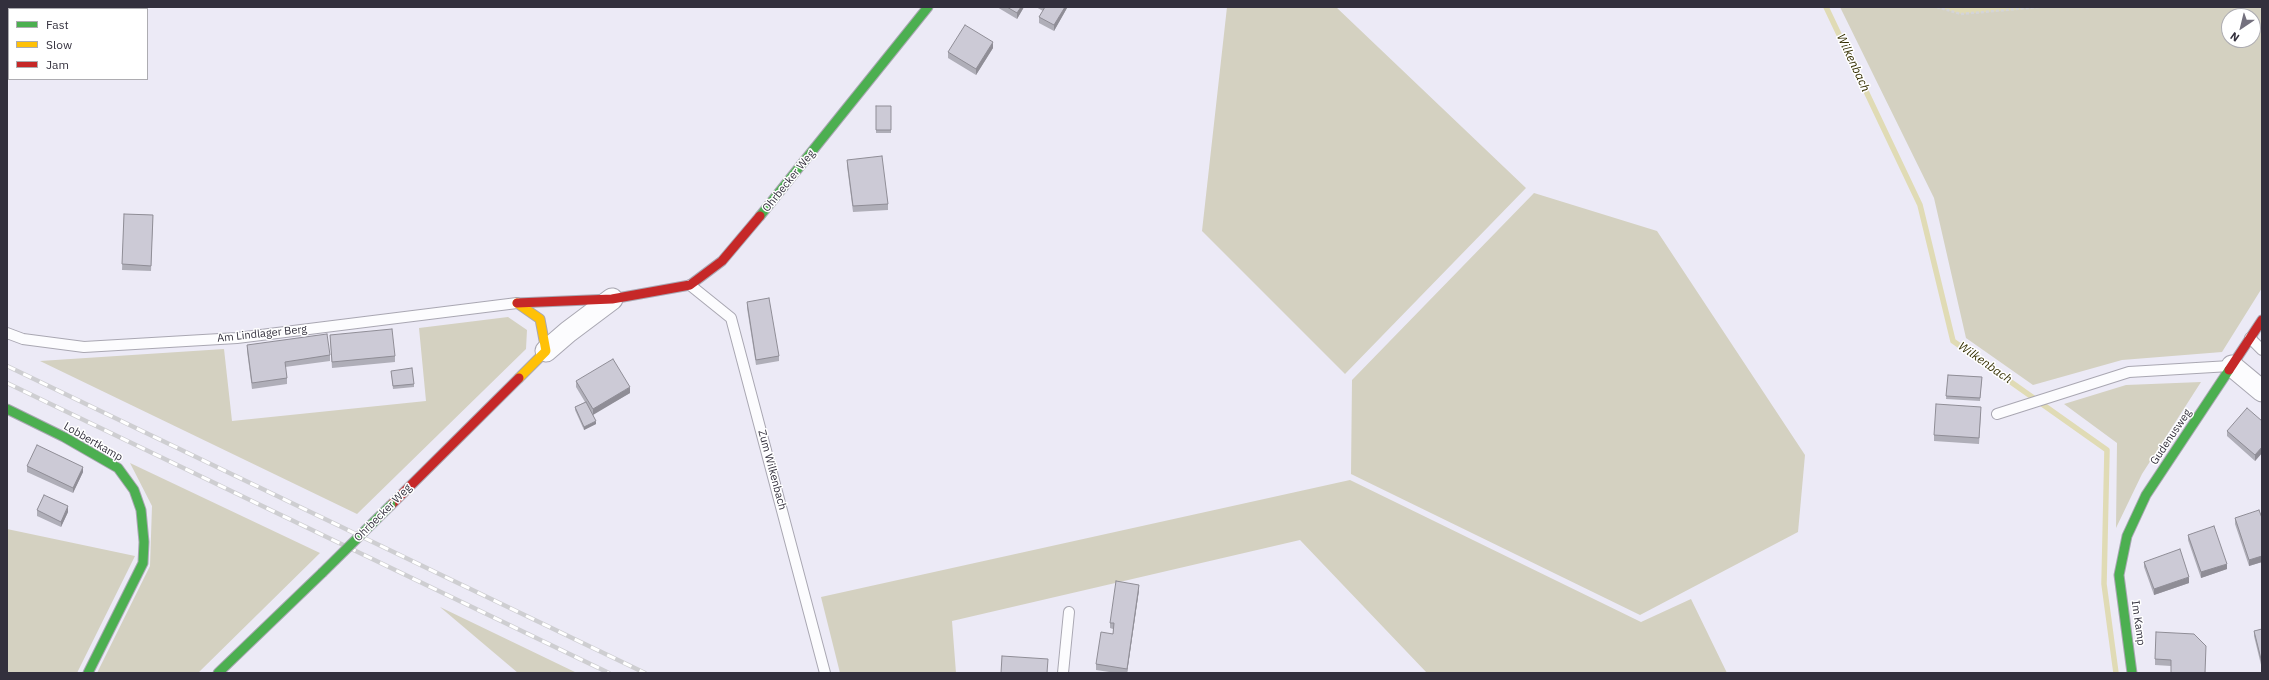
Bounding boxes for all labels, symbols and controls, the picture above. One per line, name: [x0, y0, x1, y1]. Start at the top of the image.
legend: [8, 8, 148, 80]
north arrow: [2221, 8, 2261, 48]
text: Fast: [46, 17, 69, 32]
text: N: [2227, 29, 2242, 45]
water label: Wilkenbach: [1833, 32, 1873, 94]
text: Slow: [46, 37, 72, 52]
text: Jam: [46, 57, 69, 72]
street label: Ohrbecker Weg: [760, 147, 818, 215]
street label: Am Lindlager Berg: [216, 323, 308, 345]
water label: Wilkenbach: [1955, 339, 2015, 387]
street label: Gudenusweg: [2148, 407, 2194, 467]
street label: Lobbertkamp: [61, 420, 125, 464]
street label: Zum Wilkenbach: [755, 429, 789, 511]
street label: Ohrbecker Weg: [352, 482, 414, 544]
street label: Im Kamp: [2128, 600, 2148, 646]

